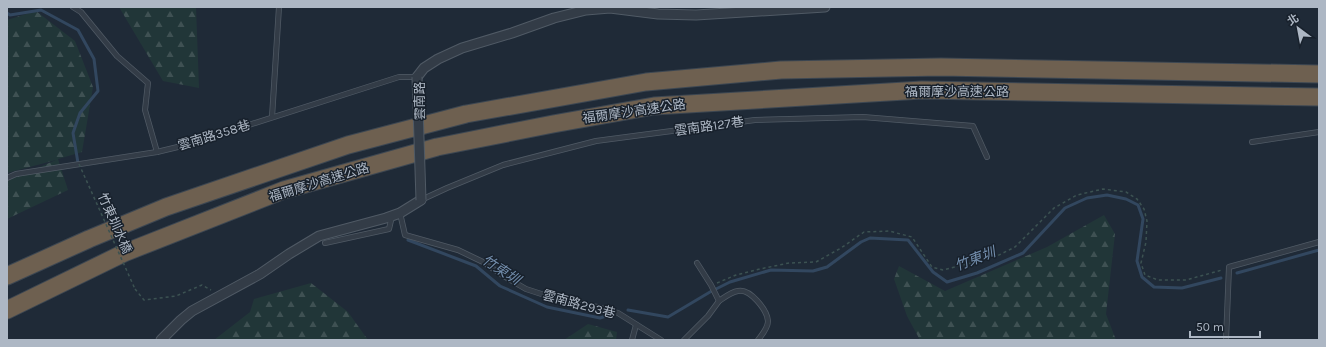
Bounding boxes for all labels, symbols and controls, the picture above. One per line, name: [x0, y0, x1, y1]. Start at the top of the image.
north arrow: [1278, 8, 1318, 48]
text: 北: [1285, 12, 1301, 28]
street label: 雲南路: [412, 81, 427, 121]
street label: 福爾摩沙高速公路: [905, 84, 1009, 99]
street label: 福爾摩沙高速公路: [581, 96, 687, 126]
street label: 雲南路127巷: [673, 114, 745, 138]
street label: 雲南路358巷: [176, 117, 252, 153]
street label: 福爾摩沙高速公路: [267, 160, 371, 204]
street label: 竹東圳水橋: [95, 190, 135, 256]
water label: 竹東圳: [952, 243, 1000, 274]
water label: 竹東圳: [479, 251, 525, 290]
street label: 雲南路293巷: [541, 287, 617, 321]
scale bar: [1190, 313, 1260, 339]
text: 50 m: [1196, 320, 1224, 334]

